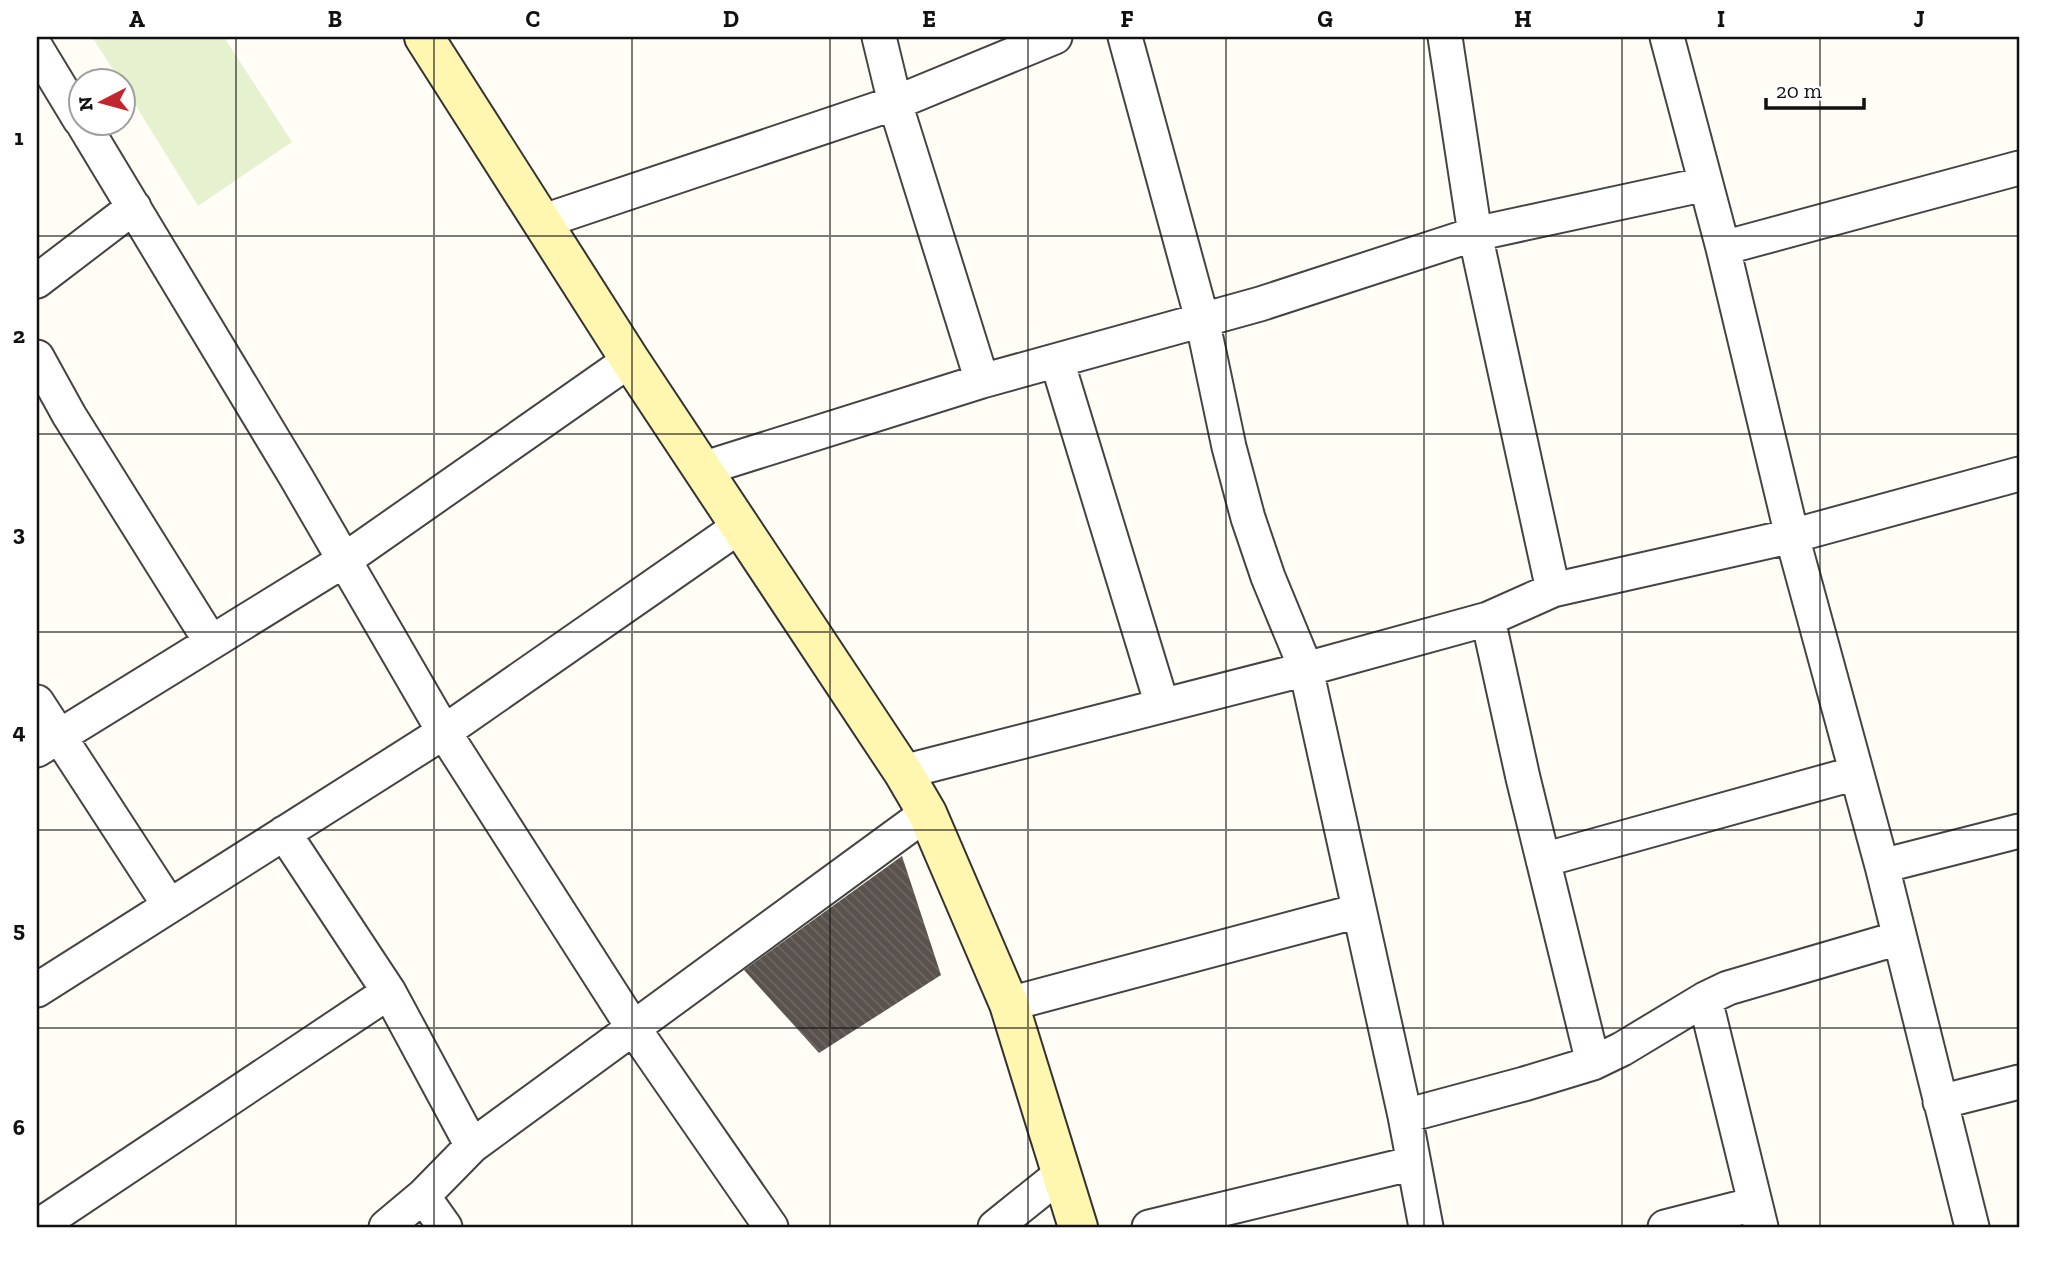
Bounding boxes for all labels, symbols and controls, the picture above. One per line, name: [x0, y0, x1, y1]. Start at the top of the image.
text: A: [129, 5, 145, 33]
text: B: [328, 5, 342, 33]
text: C: [526, 5, 540, 33]
text: D: [723, 5, 739, 33]
text: E: [922, 5, 936, 33]
text: F: [1120, 5, 1134, 33]
text: G: [1317, 5, 1333, 33]
text: H: [1514, 5, 1532, 33]
text: I: [1717, 5, 1725, 33]
text: J: [1913, 5, 1925, 33]
north arrow: [66, 66, 136, 136]
scale bar: [1766, 66, 1864, 110]
text: 20 m: [1776, 78, 1822, 103]
text: N: [73, 95, 98, 112]
text: 1: [14, 123, 24, 151]
text: 2: [13, 321, 25, 349]
text: 3: [13, 519, 25, 547]
text: 4: [12, 717, 26, 745]
text: 5: [13, 915, 25, 943]
text: 6: [13, 1113, 25, 1141]

